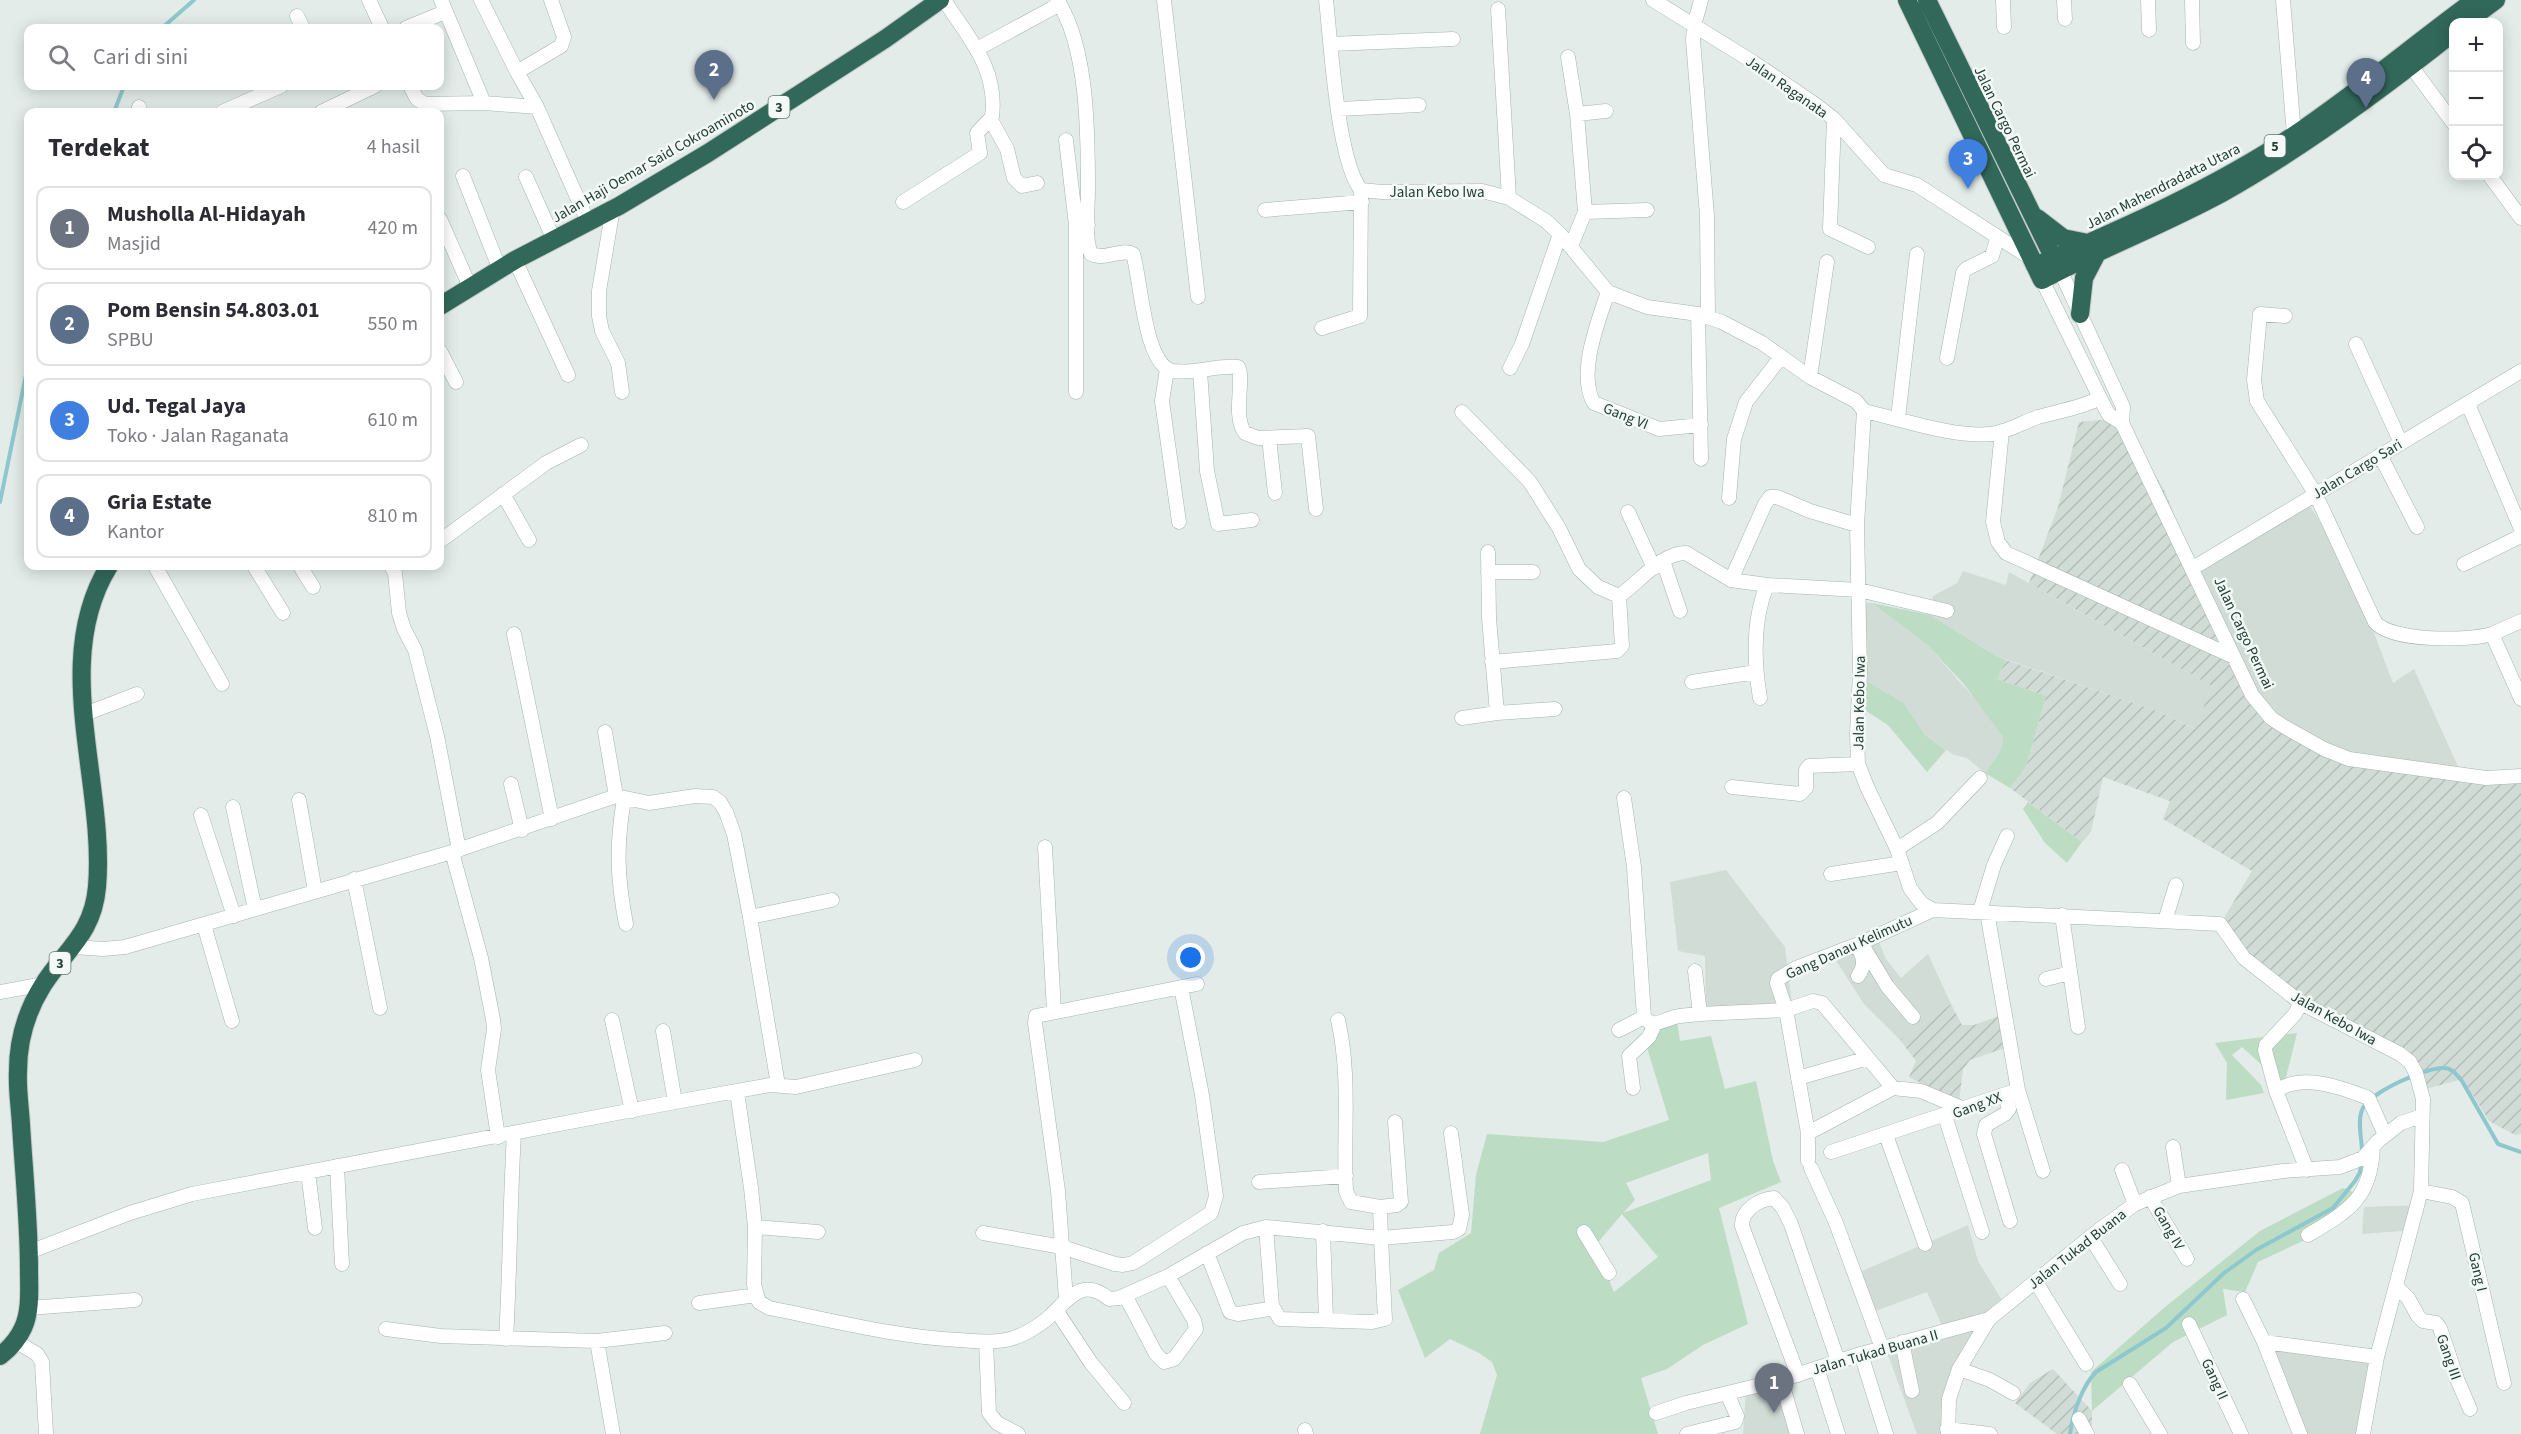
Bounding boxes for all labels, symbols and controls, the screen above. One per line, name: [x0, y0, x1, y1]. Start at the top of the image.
map controls: [2449, 18, 2503, 180]
button: +: [2449, 18, 2503, 72]
search box: [24, 24, 444, 90]
icon: search: [45, 41, 78, 74]
text: Cari di sini: [93, 41, 188, 73]
pin: 2: [694, 51, 734, 100]
street label: Jalan Raganata: [1741, 51, 1832, 124]
pin: 4: [2346, 58, 2386, 108]
street label: Jalan Cargo Permai: [1968, 63, 2041, 181]
button: −: [2449, 72, 2503, 126]
street label: Jalan Haji Oemar Said Cokroaminoto: [548, 95, 759, 228]
road number: 3: [768, 96, 790, 118]
button: locate: [2449, 126, 2503, 180]
text: Terdekat: [48, 129, 150, 166]
text: 4 hasil: [367, 133, 420, 161]
road number: 5: [2264, 135, 2286, 157]
street label: Jalan Mahendradatta Utara: [2083, 138, 2244, 235]
pin: 3: [1948, 140, 1988, 189]
street label: Jalan Kebo Iwa: [1390, 182, 1484, 203]
text: Musholla Al-Hidayah: [107, 198, 306, 230]
text: 1: [64, 214, 75, 242]
text: 420 m: [368, 214, 418, 242]
text: Masjid: [107, 230, 161, 258]
text: Pom Bensin 54.803.01: [107, 294, 320, 326]
text: 2: [64, 310, 75, 338]
text: 550 m: [368, 310, 418, 338]
text: SPBU: [107, 326, 154, 354]
text: Ud. Tegal Jaya: [107, 390, 246, 422]
street label: Gang VI: [1600, 398, 1652, 435]
text: 3: [64, 406, 75, 434]
text: 610 m: [368, 406, 418, 434]
text: Toko · Jalan Raganata: [107, 422, 289, 450]
street label: Jalan Cargo Sari: [2308, 434, 2406, 505]
text: Gria Estate: [107, 486, 212, 518]
text: 4: [64, 502, 75, 530]
text: 810 m: [368, 502, 418, 530]
text: Kantor: [107, 518, 164, 546]
street label: Jalan Cargo Permai: [2208, 574, 2279, 693]
street label: Jalan Kebo Iwa: [1848, 655, 1871, 751]
street label: Gang Danau Kelimutu: [1783, 910, 1916, 985]
your location: [1176, 943, 1205, 972]
road number: 3: [50, 952, 70, 974]
street label: Jalan Kebo Iwa: [2287, 986, 2380, 1051]
street label: Gang XX: [1950, 1087, 2005, 1124]
street label: Gang IV: [2148, 1203, 2190, 1254]
street label: Jalan Tukad Buana: [2024, 1204, 2131, 1294]
street label: Gang I: [2463, 1250, 2492, 1294]
street label: Jalan Tukad Buana II: [1810, 1324, 1941, 1381]
street label: Gang III: [2431, 1331, 2466, 1383]
street label: Gang II: [2196, 1355, 2233, 1403]
pin: 1: [1754, 1364, 1794, 1413]

